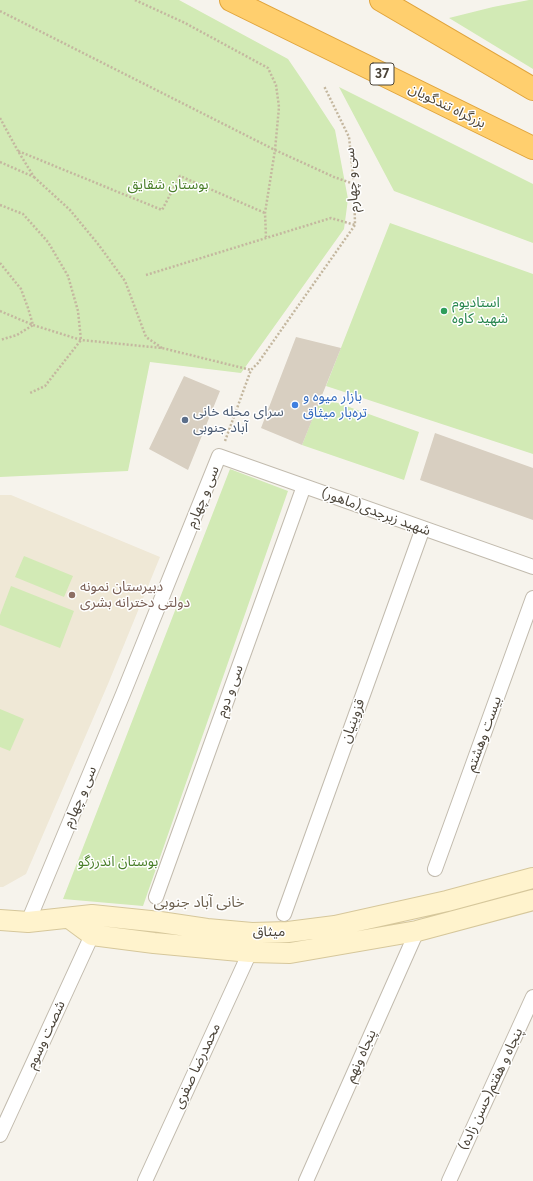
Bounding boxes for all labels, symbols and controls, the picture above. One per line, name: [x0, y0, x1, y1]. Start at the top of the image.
road number: 37: [370, 63, 394, 85]
street label: بزرگراه تندگویان: [406, 80, 488, 132]
street label: سی و چهارم: [341, 147, 363, 213]
park label: بوستان شقایق: [127, 177, 209, 193]
place label: استادیوم شهید کاوه: [452, 295, 508, 328]
marker: استادیوم شهید کاوه: [439, 306, 449, 316]
place label: بازار میوه و تره‌بار میثاق: [303, 389, 367, 422]
marker: بازار میوه و تره‌بار میثاق: [290, 400, 300, 410]
place label: سرای محله خانی آباد جنوبی: [193, 404, 284, 436]
marker: سرای محله خانی آباد جنوبی: [180, 415, 190, 425]
street label: سی و چهارم: [183, 464, 223, 530]
street label: شهید زبرجدی(ماهور): [319, 484, 433, 540]
place label: دبیرستان نمونه دولتی دخترانه بشری: [80, 579, 190, 612]
marker: دبیرستان نمونه دولتی دخترانه بشری: [67, 590, 77, 600]
street label: سی و دوم: [213, 663, 247, 719]
street label: بیست وهشتم: [463, 694, 505, 774]
street label: قزوینیان: [337, 697, 369, 745]
street label: سی و چهارم: [60, 764, 100, 830]
park label: بوستان اندرزگو: [78, 854, 158, 870]
district label: خانی آباد جنوبی: [154, 894, 244, 912]
street label: میثاق: [253, 923, 285, 941]
street label: شصت وسوم: [23, 998, 69, 1072]
street label: محمدرضا صفری: [170, 1021, 224, 1111]
street label: (حسن زاده)پنجاه و هفتم: [455, 1025, 527, 1153]
street label: پنجاه ونهم: [342, 1027, 380, 1085]

